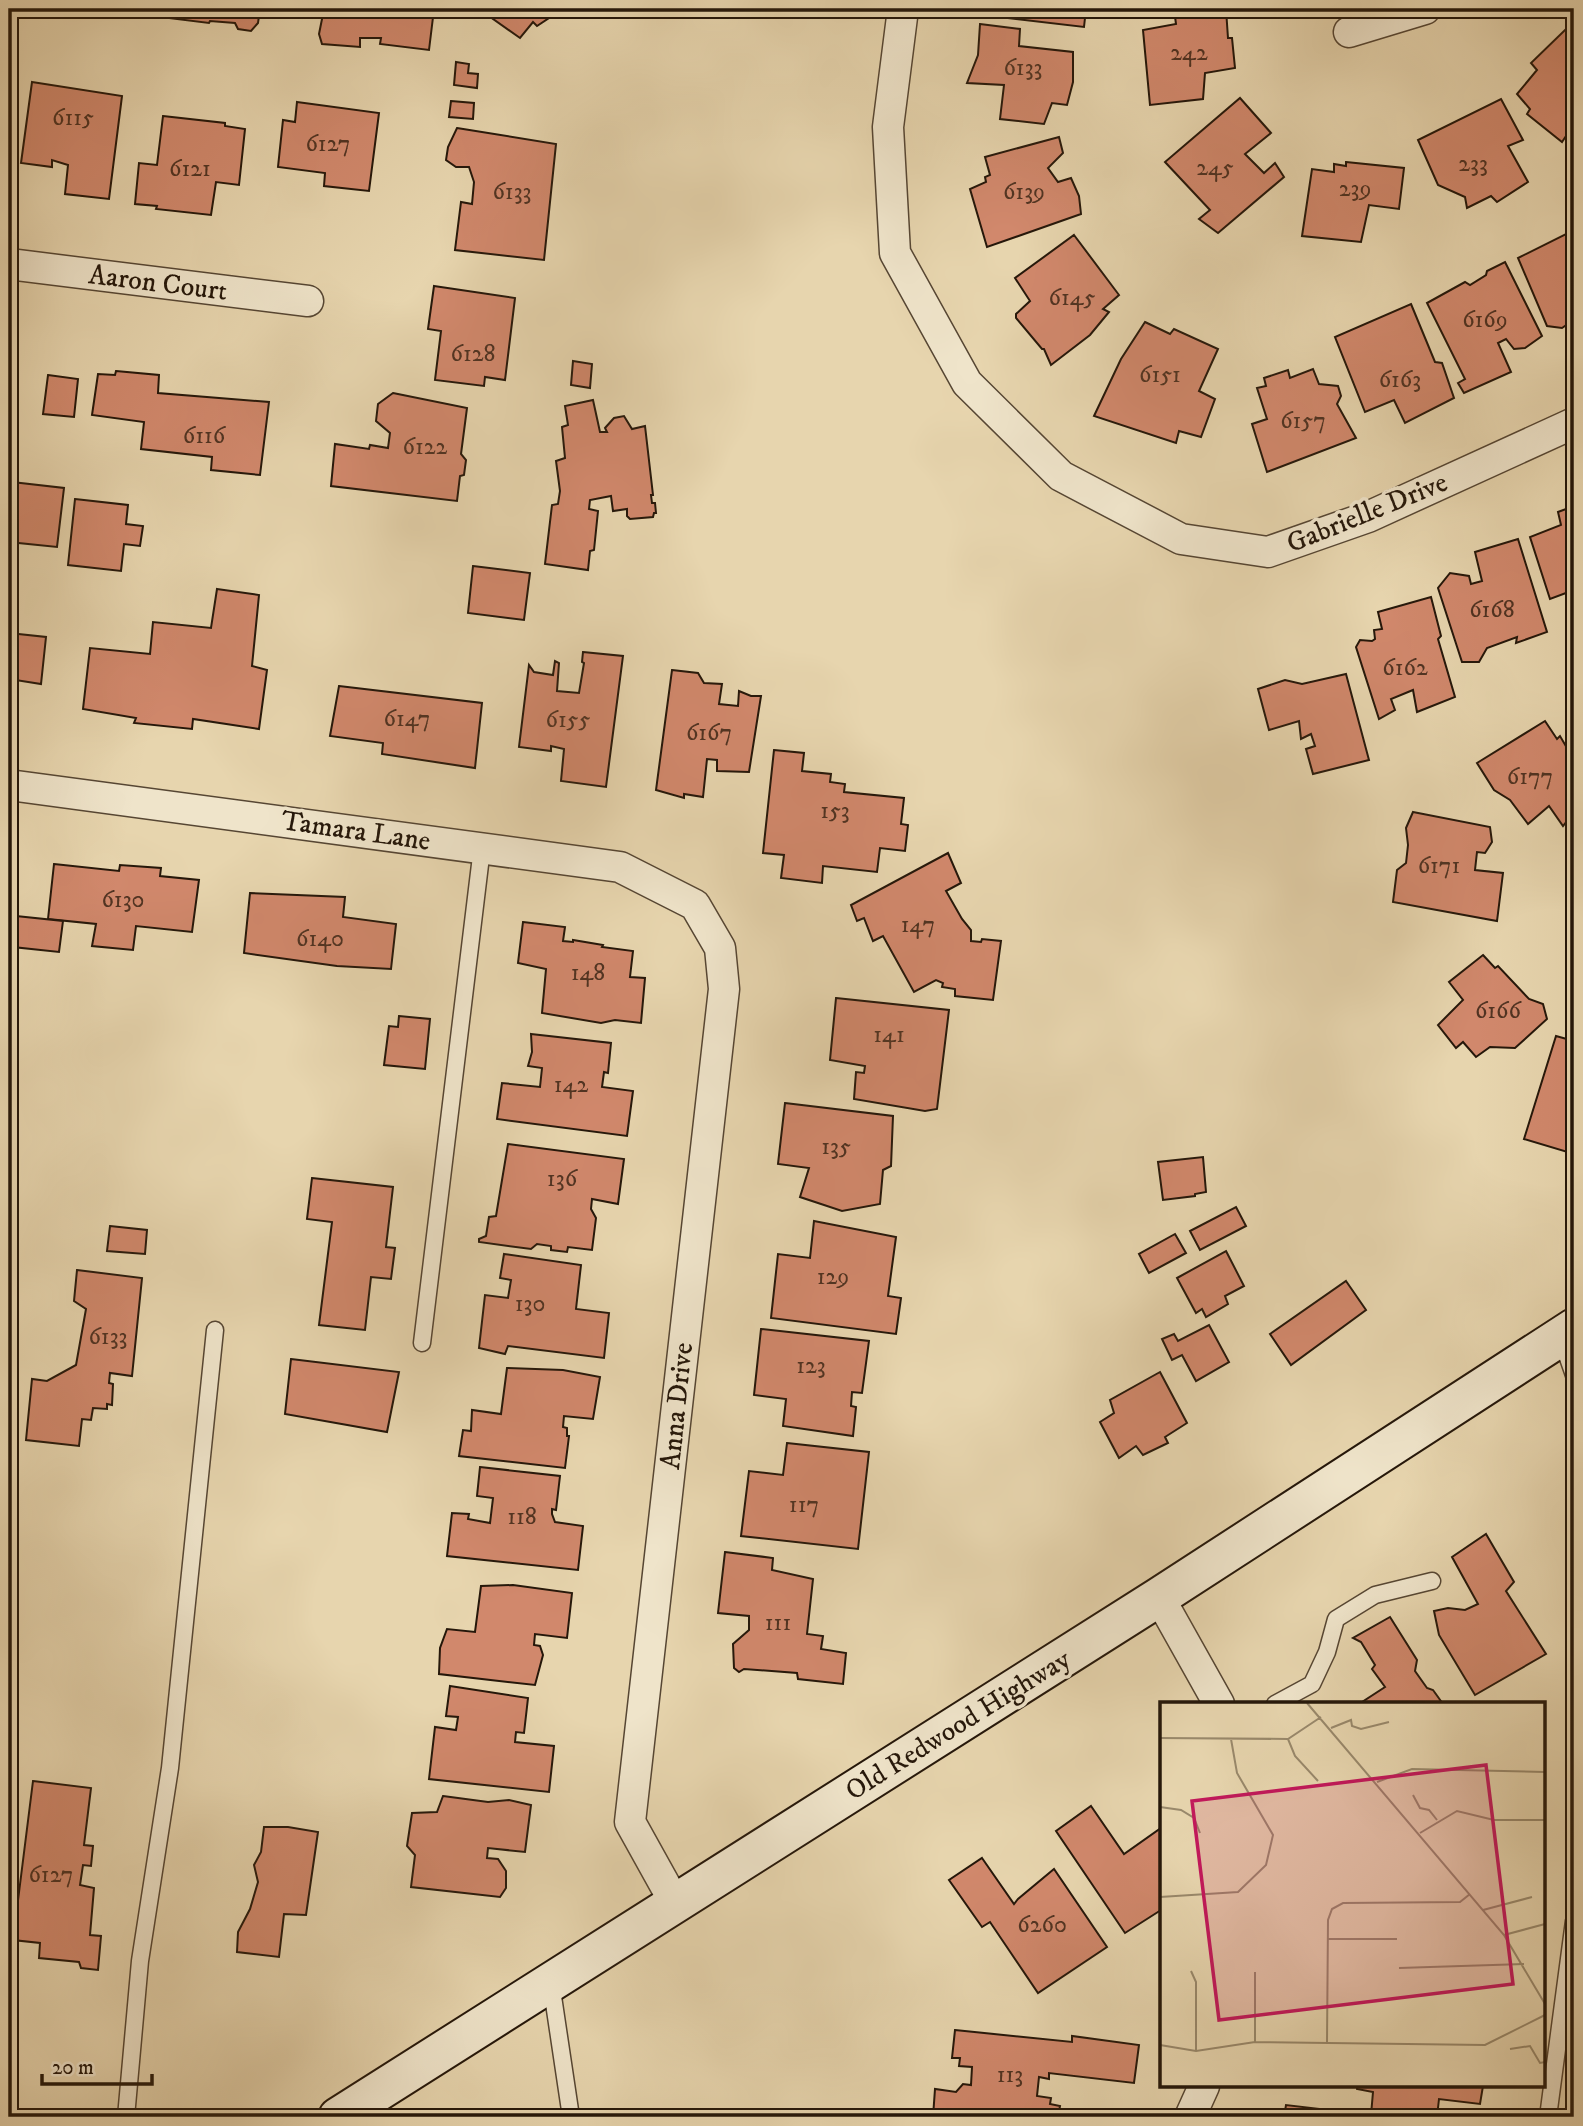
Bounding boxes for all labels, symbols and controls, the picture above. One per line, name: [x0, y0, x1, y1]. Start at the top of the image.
house number: 242: [1170, 38, 1208, 68]
house number: 6133: [1003, 53, 1043, 83]
house number: 6115: [52, 103, 94, 133]
house number: 6127: [305, 129, 351, 159]
house number: 233: [1458, 149, 1488, 179]
house number: 245: [1196, 153, 1234, 183]
house number: 6121: [169, 154, 211, 184]
house number: 239: [1339, 174, 1371, 204]
house number: 6133: [492, 177, 532, 207]
house number: 6139: [1003, 177, 1045, 207]
street label: Aaron Court: [87, 257, 229, 309]
house number: 6145: [1049, 283, 1095, 313]
house number: 6169: [1462, 305, 1508, 335]
house number: 6128: [451, 339, 496, 369]
house number: 6151: [1139, 360, 1181, 390]
house number: 6163: [1379, 365, 1421, 395]
house number: 6157: [1280, 406, 1326, 436]
house number: 6116: [183, 421, 227, 451]
house number: 6122: [403, 432, 448, 462]
street label: Gabrielle Drive: [1281, 465, 1453, 561]
house number: 6168: [1469, 595, 1515, 625]
house number: 6162: [1382, 653, 1428, 683]
house number: 6147: [384, 704, 430, 734]
house number: 6155: [546, 705, 591, 735]
house number: 6167: [686, 718, 732, 748]
house number: 6177: [1507, 762, 1553, 792]
house number: 153: [820, 796, 850, 826]
street label: Tamara Lane: [279, 803, 433, 859]
house number: 6171: [1418, 851, 1460, 881]
house number: 6130: [101, 885, 145, 915]
house number: 147: [901, 910, 935, 940]
house number: 6140: [296, 924, 344, 954]
house number: 148: [571, 958, 605, 988]
house number: 6166: [1475, 996, 1523, 1026]
house number: 141: [873, 1020, 905, 1050]
house number: 142: [554, 1070, 588, 1100]
house number: 135: [821, 1132, 851, 1162]
house number: 136: [547, 1164, 579, 1194]
house number: 129: [817, 1262, 849, 1292]
house number: 130: [515, 1289, 545, 1319]
house number: 6133: [88, 1322, 128, 1352]
street label: Anna Drive: [653, 1341, 701, 1471]
house number: 123: [796, 1351, 826, 1381]
house number: 117: [789, 1490, 819, 1520]
house number: 118: [507, 1502, 537, 1532]
house number: 111: [765, 1608, 791, 1638]
street label: Old Redwood Highway: [839, 1641, 1078, 1808]
inset map: [1160, 1702, 1544, 2088]
house number: 6127: [28, 1860, 74, 1890]
house number: 6260: [1017, 1910, 1067, 1940]
scale bar: [42, 2042, 152, 2086]
text: 20 m: [52, 2055, 94, 2081]
house number: 113: [997, 2060, 1023, 2090]

